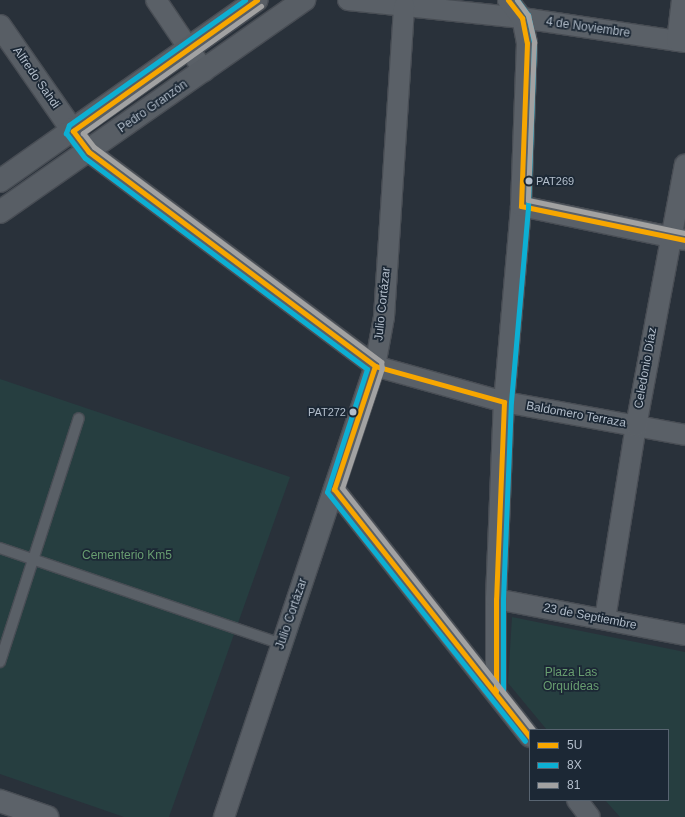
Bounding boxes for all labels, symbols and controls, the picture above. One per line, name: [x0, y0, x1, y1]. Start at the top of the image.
street label: 4 de Noviembre: [545, 15, 631, 41]
street label: Alfredo Sahdi: [9, 44, 63, 112]
street label: Pedro Granzón: [116, 78, 190, 136]
place label: PAT269: [536, 174, 574, 188]
marker: PAT269: [524, 176, 534, 186]
street label: Julio Cortázar: [372, 266, 394, 342]
street label: Celedonio Díaz: [632, 326, 660, 410]
street label: Baldomero Terraza: [525, 399, 627, 431]
place label: PAT272: [308, 405, 346, 419]
marker: PAT272: [348, 407, 358, 417]
park label: Cementerio Km5: [82, 549, 172, 563]
street label: Julio Cortázar: [273, 577, 311, 651]
street label: 23 de Septiembre: [542, 601, 638, 633]
park label: Plaza Las Orquídeas: [543, 666, 599, 694]
legend: [529, 729, 669, 801]
text: 5U: [567, 738, 582, 752]
text: 8X: [567, 758, 582, 772]
text: 81: [567, 778, 580, 792]

